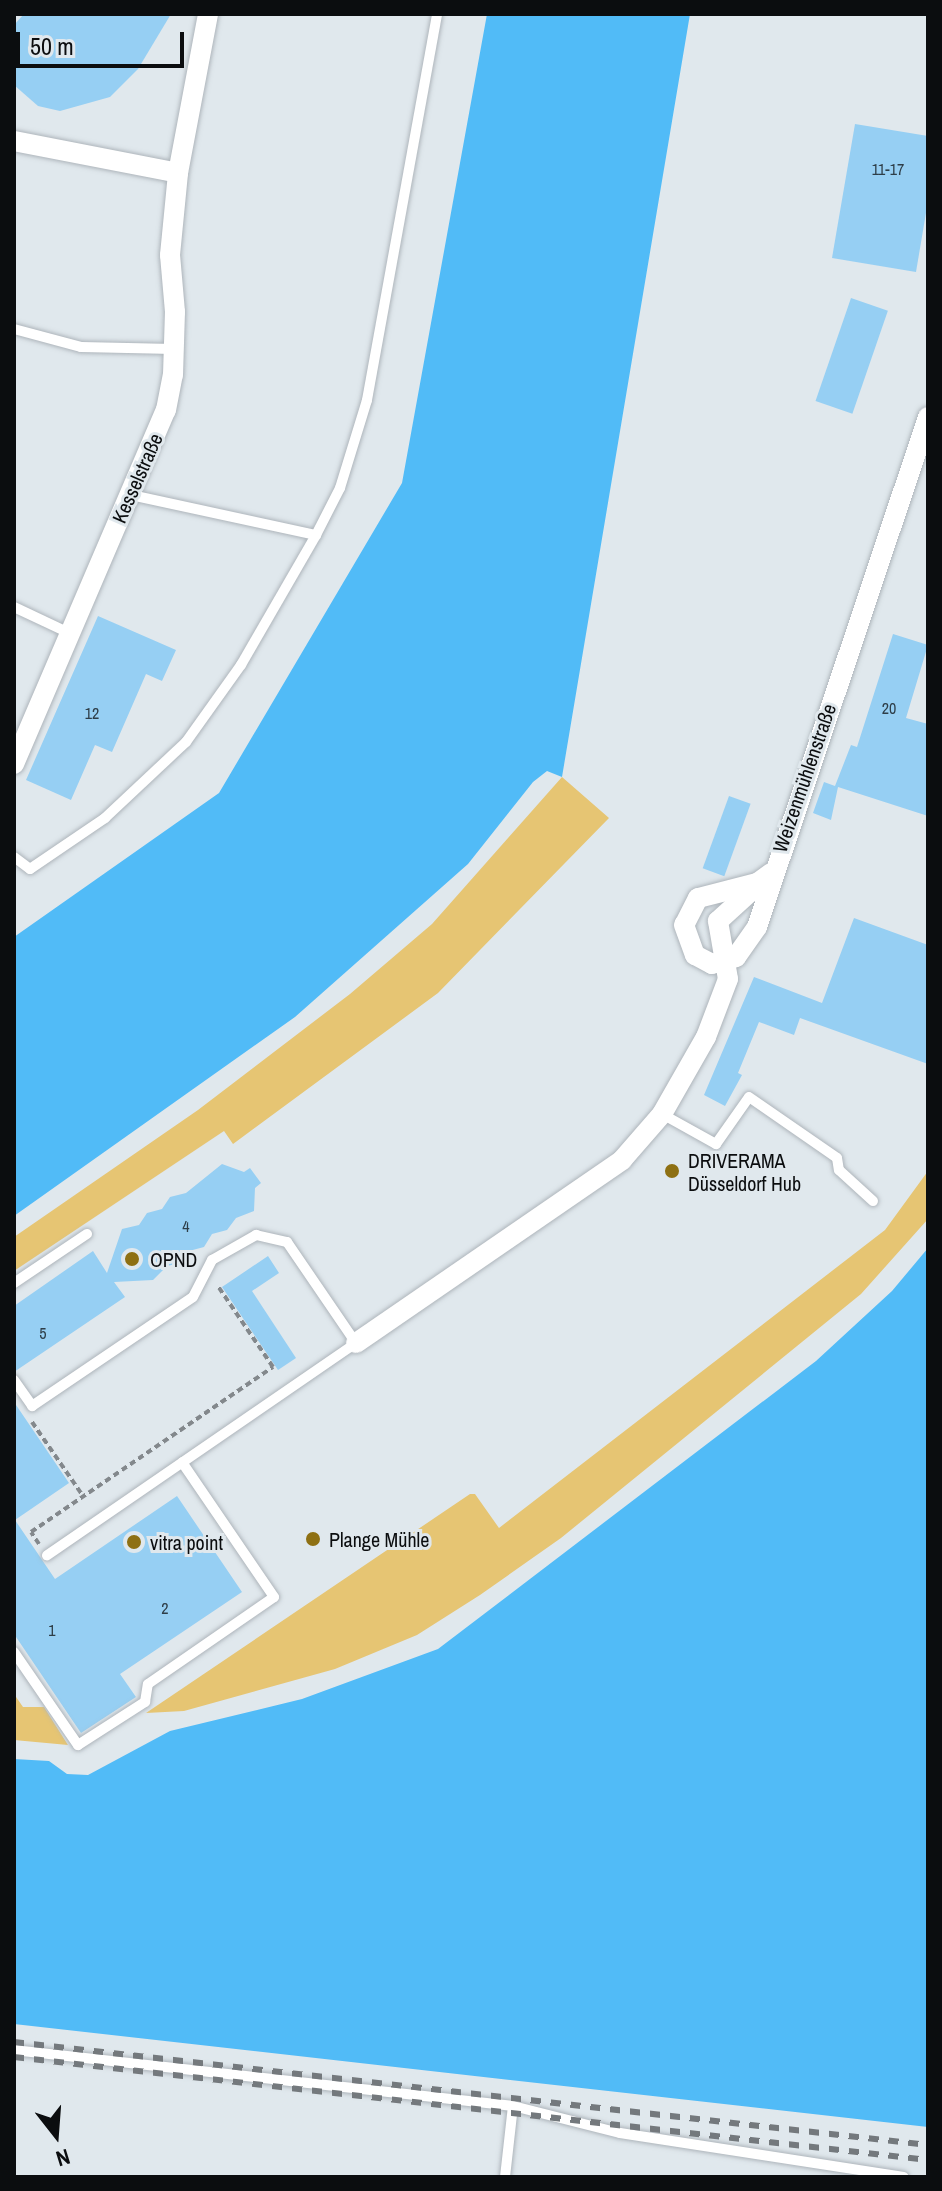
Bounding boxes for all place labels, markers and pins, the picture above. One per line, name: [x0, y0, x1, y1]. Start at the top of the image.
place label: DRIVERAMA Düsseldorf Hub: [688, 1148, 801, 1195]
marker: DRIVERAMA Düsseldorf Hub: [663, 1162, 681, 1180]
place label: OPND: [150, 1247, 197, 1271]
marker: OPND: [121, 1248, 143, 1270]
place label: Plange Mühle: [329, 1527, 429, 1551]
place label: vitra point: [150, 1530, 223, 1554]
marker: Plange Mühle: [304, 1530, 322, 1548]
marker: vitra point: [125, 1533, 143, 1551]

